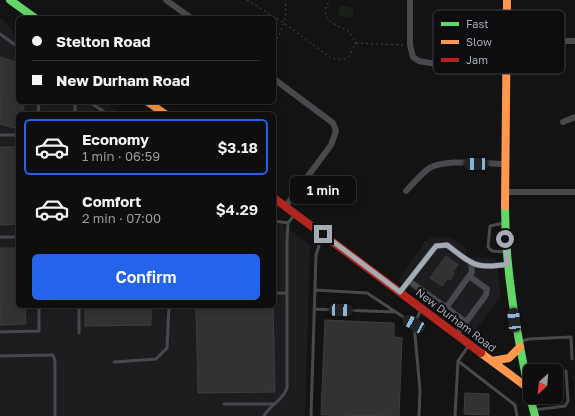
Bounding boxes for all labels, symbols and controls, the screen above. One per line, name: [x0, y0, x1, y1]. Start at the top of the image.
legend: [433, 10, 565, 74]
text: Fast: [466, 17, 489, 30]
text: Stelton Road: [56, 32, 150, 50]
text: Slow: [466, 35, 492, 48]
text: Jam: [466, 53, 488, 66]
text: New Durham Road: [56, 71, 190, 89]
icon: car: [34, 129, 70, 165]
text: Economy: [82, 130, 149, 148]
text: $3.18: [217, 138, 258, 156]
text: 1 min · 06:59: [82, 148, 160, 164]
car: [464, 158, 488, 170]
callout: 1 min: [290, 176, 356, 204]
text: 1 min: [307, 182, 339, 198]
icon: car: [34, 191, 70, 227]
text: Comfort: [82, 192, 141, 210]
text: $4.29: [216, 200, 258, 218]
text: 2 min · 07:00: [82, 210, 161, 226]
route end: [314, 225, 332, 243]
route start: [496, 230, 514, 248]
button: Confirm: [32, 254, 260, 300]
street label: New Durham Road: [414, 285, 499, 354]
car: [329, 304, 353, 316]
car: [507, 307, 521, 333]
car: [401, 313, 427, 335]
north arrow: [523, 364, 563, 404]
map controls: [523, 364, 563, 404]

